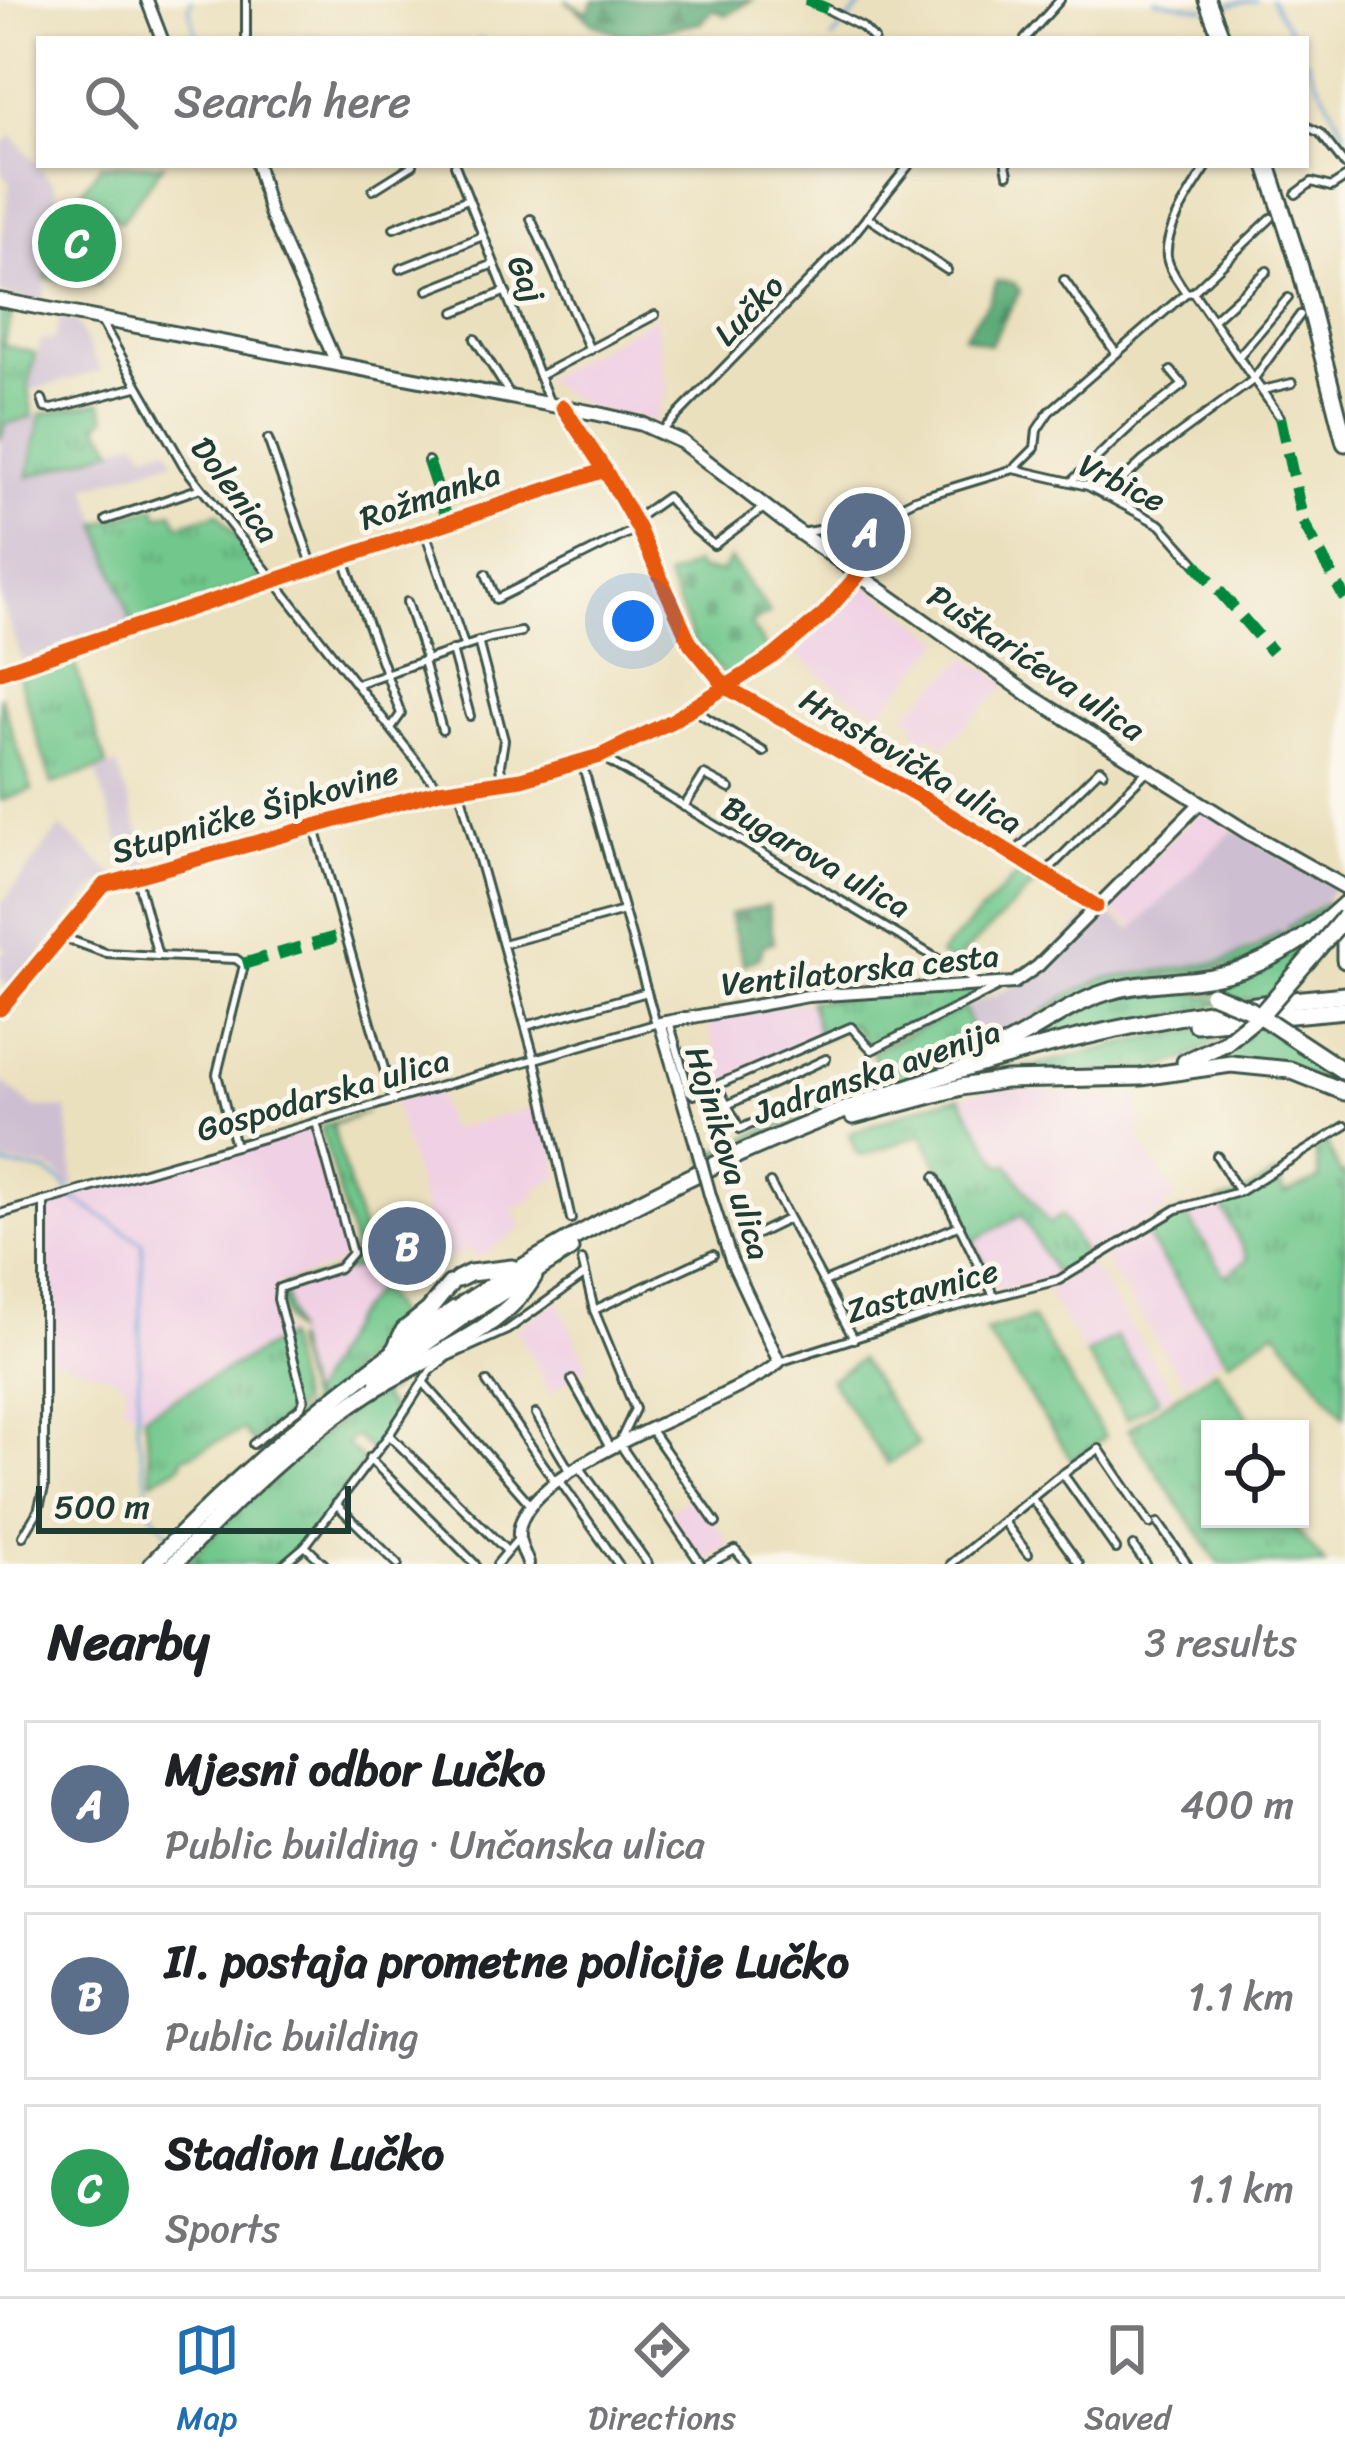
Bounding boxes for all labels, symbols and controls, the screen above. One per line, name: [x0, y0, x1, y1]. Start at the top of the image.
search box: [36, 36, 1309, 168]
text: Search here: [174, 62, 411, 142]
icon: search: [78, 69, 144, 135]
pin: C: [38, 198, 116, 288]
street label: Gaj: [490, 246, 562, 312]
street label: Lučko: [699, 260, 799, 360]
street label: Dolenica: [175, 424, 295, 556]
street label: Vrbice: [1068, 437, 1176, 529]
street label: Rožmanka: [351, 445, 509, 547]
pin: A: [827, 487, 905, 577]
street label: Puškarićeva ulica: [915, 568, 1157, 758]
your location: [603, 591, 663, 651]
street label: Hrastovička ulica: [788, 671, 1034, 851]
street label: Stupničke Šipkovine: [104, 743, 406, 881]
street label: Bugarova ulica: [710, 779, 922, 935]
street label: Ventilatorska cesta: [718, 927, 1002, 1013]
street label: Jadranska avenija: [744, 1003, 1009, 1142]
street label: Gospodarska ulica: [189, 1031, 457, 1159]
street label: Hojnikova ulica: [668, 1039, 788, 1267]
pin: B: [368, 1201, 446, 1291]
street label: Zastavnice: [839, 1242, 1005, 1340]
map controls: [1201, 1420, 1309, 1528]
button: locate: [1201, 1420, 1309, 1528]
text: 500 m: [54, 1478, 150, 1536]
scale bar: [36, 1480, 351, 1533]
text: Nearby: [48, 1597, 209, 1687]
text: 3 results: [1144, 1608, 1297, 1677]
text: Mjesni odbor Lučko: [165, 1730, 545, 1810]
text: A: [77, 1770, 103, 1839]
text: 400 m: [1180, 1770, 1294, 1839]
text: Public building · Unčanska ulica: [165, 1810, 705, 1879]
text: II. postaja prometne policije Lučko: [165, 1922, 849, 2002]
text: B: [78, 1962, 102, 2031]
text: 1.1 km: [1188, 1962, 1294, 2031]
text: Public building: [165, 2002, 419, 2071]
text: Stadion Lučko: [165, 2114, 444, 2194]
text: C: [78, 2154, 102, 2223]
text: 1.1 km: [1188, 2154, 1294, 2223]
text: Sports: [165, 2194, 280, 2263]
tab: Map: [174, 2317, 240, 2447]
tab: Directions: [588, 2317, 736, 2447]
tab: Saved: [1084, 2317, 1171, 2447]

